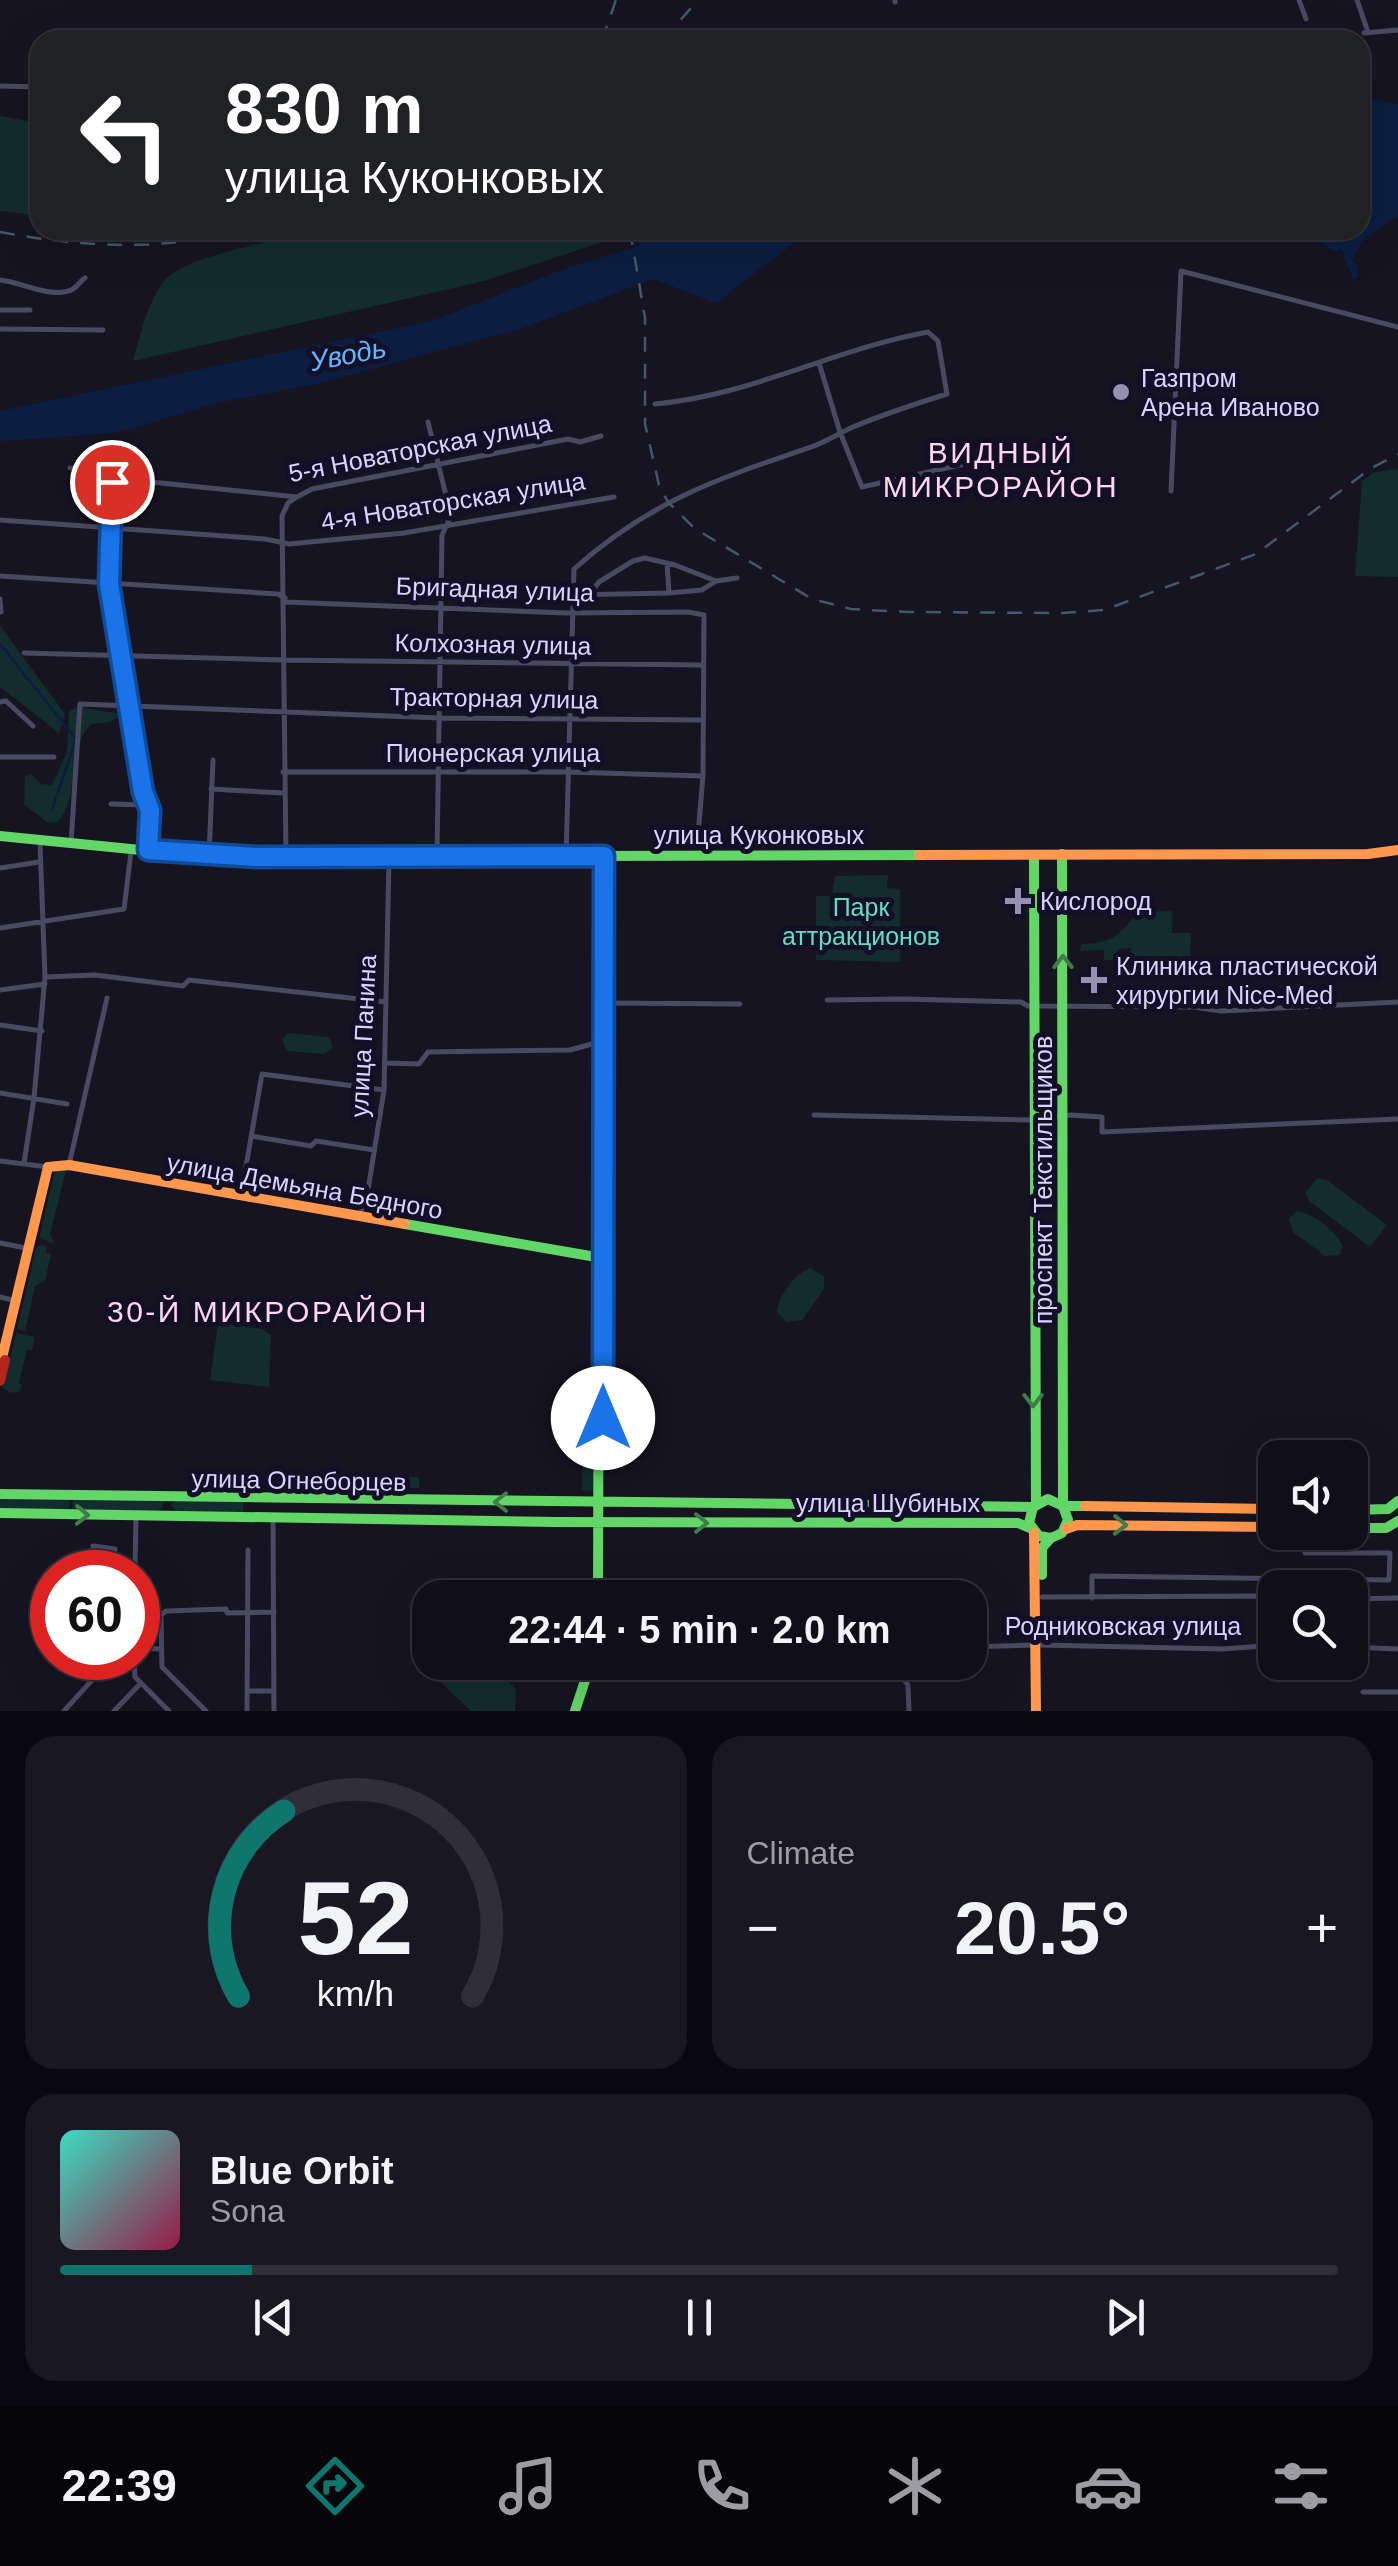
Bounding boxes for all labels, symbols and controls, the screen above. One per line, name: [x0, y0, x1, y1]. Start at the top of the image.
icon: left: [60, 70, 190, 200]
text: 830 m: [225, 70, 423, 148]
text: улица Куконковых: [225, 152, 604, 203]
water label: Уводь: [306, 332, 389, 377]
place label: Газпром Арена Иваново: [1141, 364, 1320, 421]
marker: Газпром Арена Иваново: [1110, 381, 1132, 403]
street label: 5-я Новаторская улица: [286, 409, 554, 487]
district label: ВИДНЫЙ МИКРОРАЙОН: [883, 436, 1119, 503]
pin: [70, 440, 155, 525]
icon: arrive: [85, 455, 140, 510]
street label: 4-я Новаторская улица: [319, 466, 587, 536]
street label: Бригадная улица: [395, 572, 595, 606]
street label: Колхозная улица: [394, 628, 592, 660]
street label: Тракторная улица: [389, 682, 599, 714]
street label: Пионерская улица: [386, 739, 600, 767]
street label: улица Куконковых: [654, 821, 865, 849]
place label: Кислород: [1040, 887, 1152, 915]
marker: Кислород: [1005, 888, 1031, 914]
park label: Парк аттракционов: [782, 893, 940, 950]
place label: Клиника пластической хирургии Nice-Med: [1116, 952, 1378, 1009]
one-way arrow: [1052, 953, 1074, 968]
street label: улица Панина: [345, 954, 381, 1118]
marker: Клиника пластической хирургии Nice-Med: [1081, 967, 1107, 993]
street label: проспект Текстильщиков: [1029, 1036, 1057, 1324]
street label: улица Демьяна Бедного: [165, 1148, 445, 1224]
district label: 30-Й МИКРОРАЙОН: [107, 1295, 429, 1328]
position arrow: [551, 1366, 655, 1470]
one-way arrow: [1022, 1394, 1044, 1409]
map controls: [1258, 1440, 1368, 1680]
button: sound: [1258, 1440, 1368, 1550]
street label: улица Огнеборцев: [191, 1464, 407, 1496]
street label: улица Шубиных: [796, 1489, 980, 1517]
one-way arrow: [492, 1491, 508, 1513]
one-way arrow: [75, 1504, 91, 1525]
one-way arrow: [694, 1512, 709, 1534]
one-way arrow: [1114, 1514, 1129, 1536]
speed limit sign: 60: [30, 1550, 160, 1680]
button: search: [1258, 1570, 1368, 1680]
text: 22:44 · 5 min · 2.0 km: [508, 1609, 891, 1651]
street label: Родниковская улица: [1005, 1612, 1241, 1640]
text: Climate: [747, 1835, 855, 1871]
text: 52: [298, 1860, 414, 1976]
text: 20.5°: [954, 1886, 1130, 1970]
text: −: [747, 1897, 779, 1959]
text: +: [1306, 1897, 1338, 1959]
text: km/h: [317, 1974, 394, 2014]
text: Blue Orbit: [210, 2150, 394, 2192]
text: Sona: [210, 2193, 285, 2229]
icon: previous: [246, 2290, 301, 2345]
icon: pause: [672, 2290, 727, 2345]
icon: next: [1098, 2290, 1153, 2345]
icon: directions: [300, 2451, 370, 2521]
icon: music: [493, 2451, 563, 2521]
icon: phone: [687, 2451, 757, 2521]
icon: climate: [880, 2451, 950, 2521]
icon: car: [1073, 2451, 1143, 2521]
icon: filters: [1266, 2451, 1336, 2521]
text: 22:39: [62, 2460, 177, 2511]

